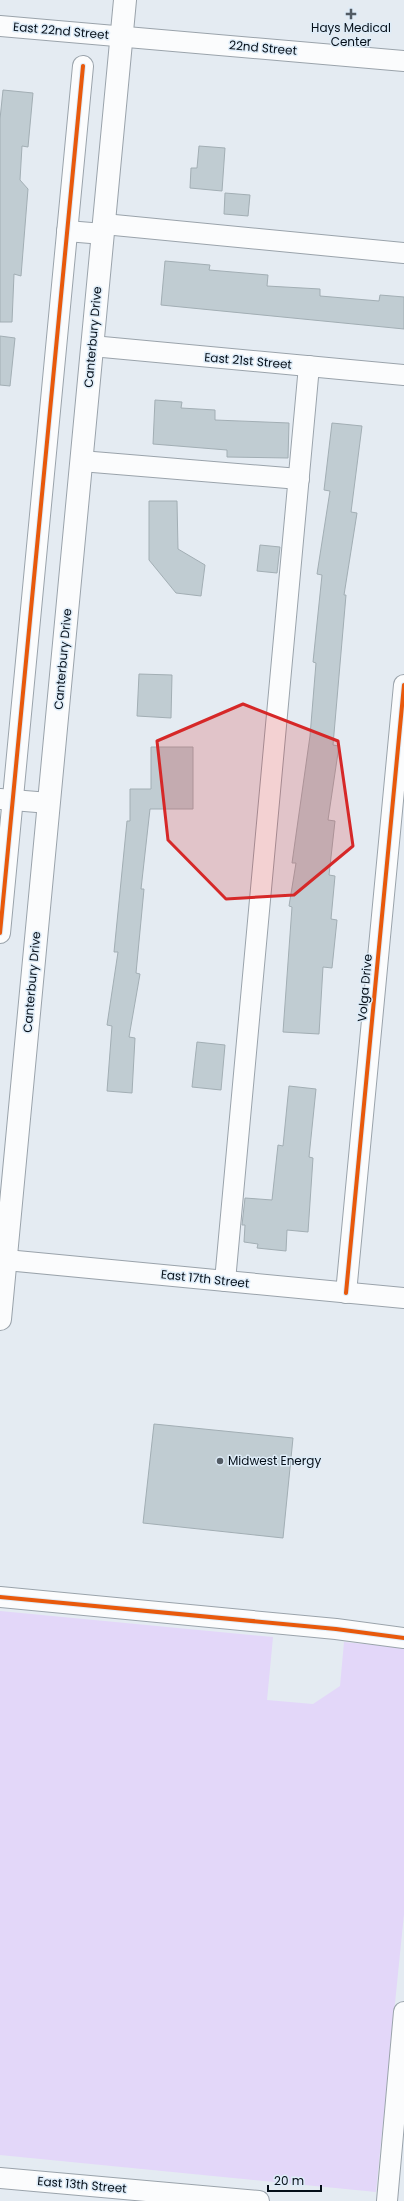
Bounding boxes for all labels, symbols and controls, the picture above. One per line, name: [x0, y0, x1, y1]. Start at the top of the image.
marker: Hays Medical Center: [345, 8, 357, 20]
street label: East 22nd Street: [12, 18, 110, 43]
place label: Hays Medical Center: [311, 19, 391, 50]
street label: 22nd Street: [228, 36, 298, 59]
street label: Canterbury Drive: [80, 286, 105, 388]
street label: East 21st Street: [204, 348, 293, 373]
street label: Canterbury Drive: [50, 608, 75, 710]
street label: Canterbury Drive: [19, 931, 44, 1033]
street label: Volga Drive: [353, 953, 376, 1023]
street label: East 17th Street: [160, 1265, 250, 1292]
place label: Midwest Energy: [228, 1452, 321, 1469]
marker: Midwest Energy: [215, 1456, 225, 1466]
scale bar: [268, 2167, 321, 2193]
street label: East 13th Street: [37, 2172, 127, 2197]
text: 20 m: [274, 2172, 304, 2189]

